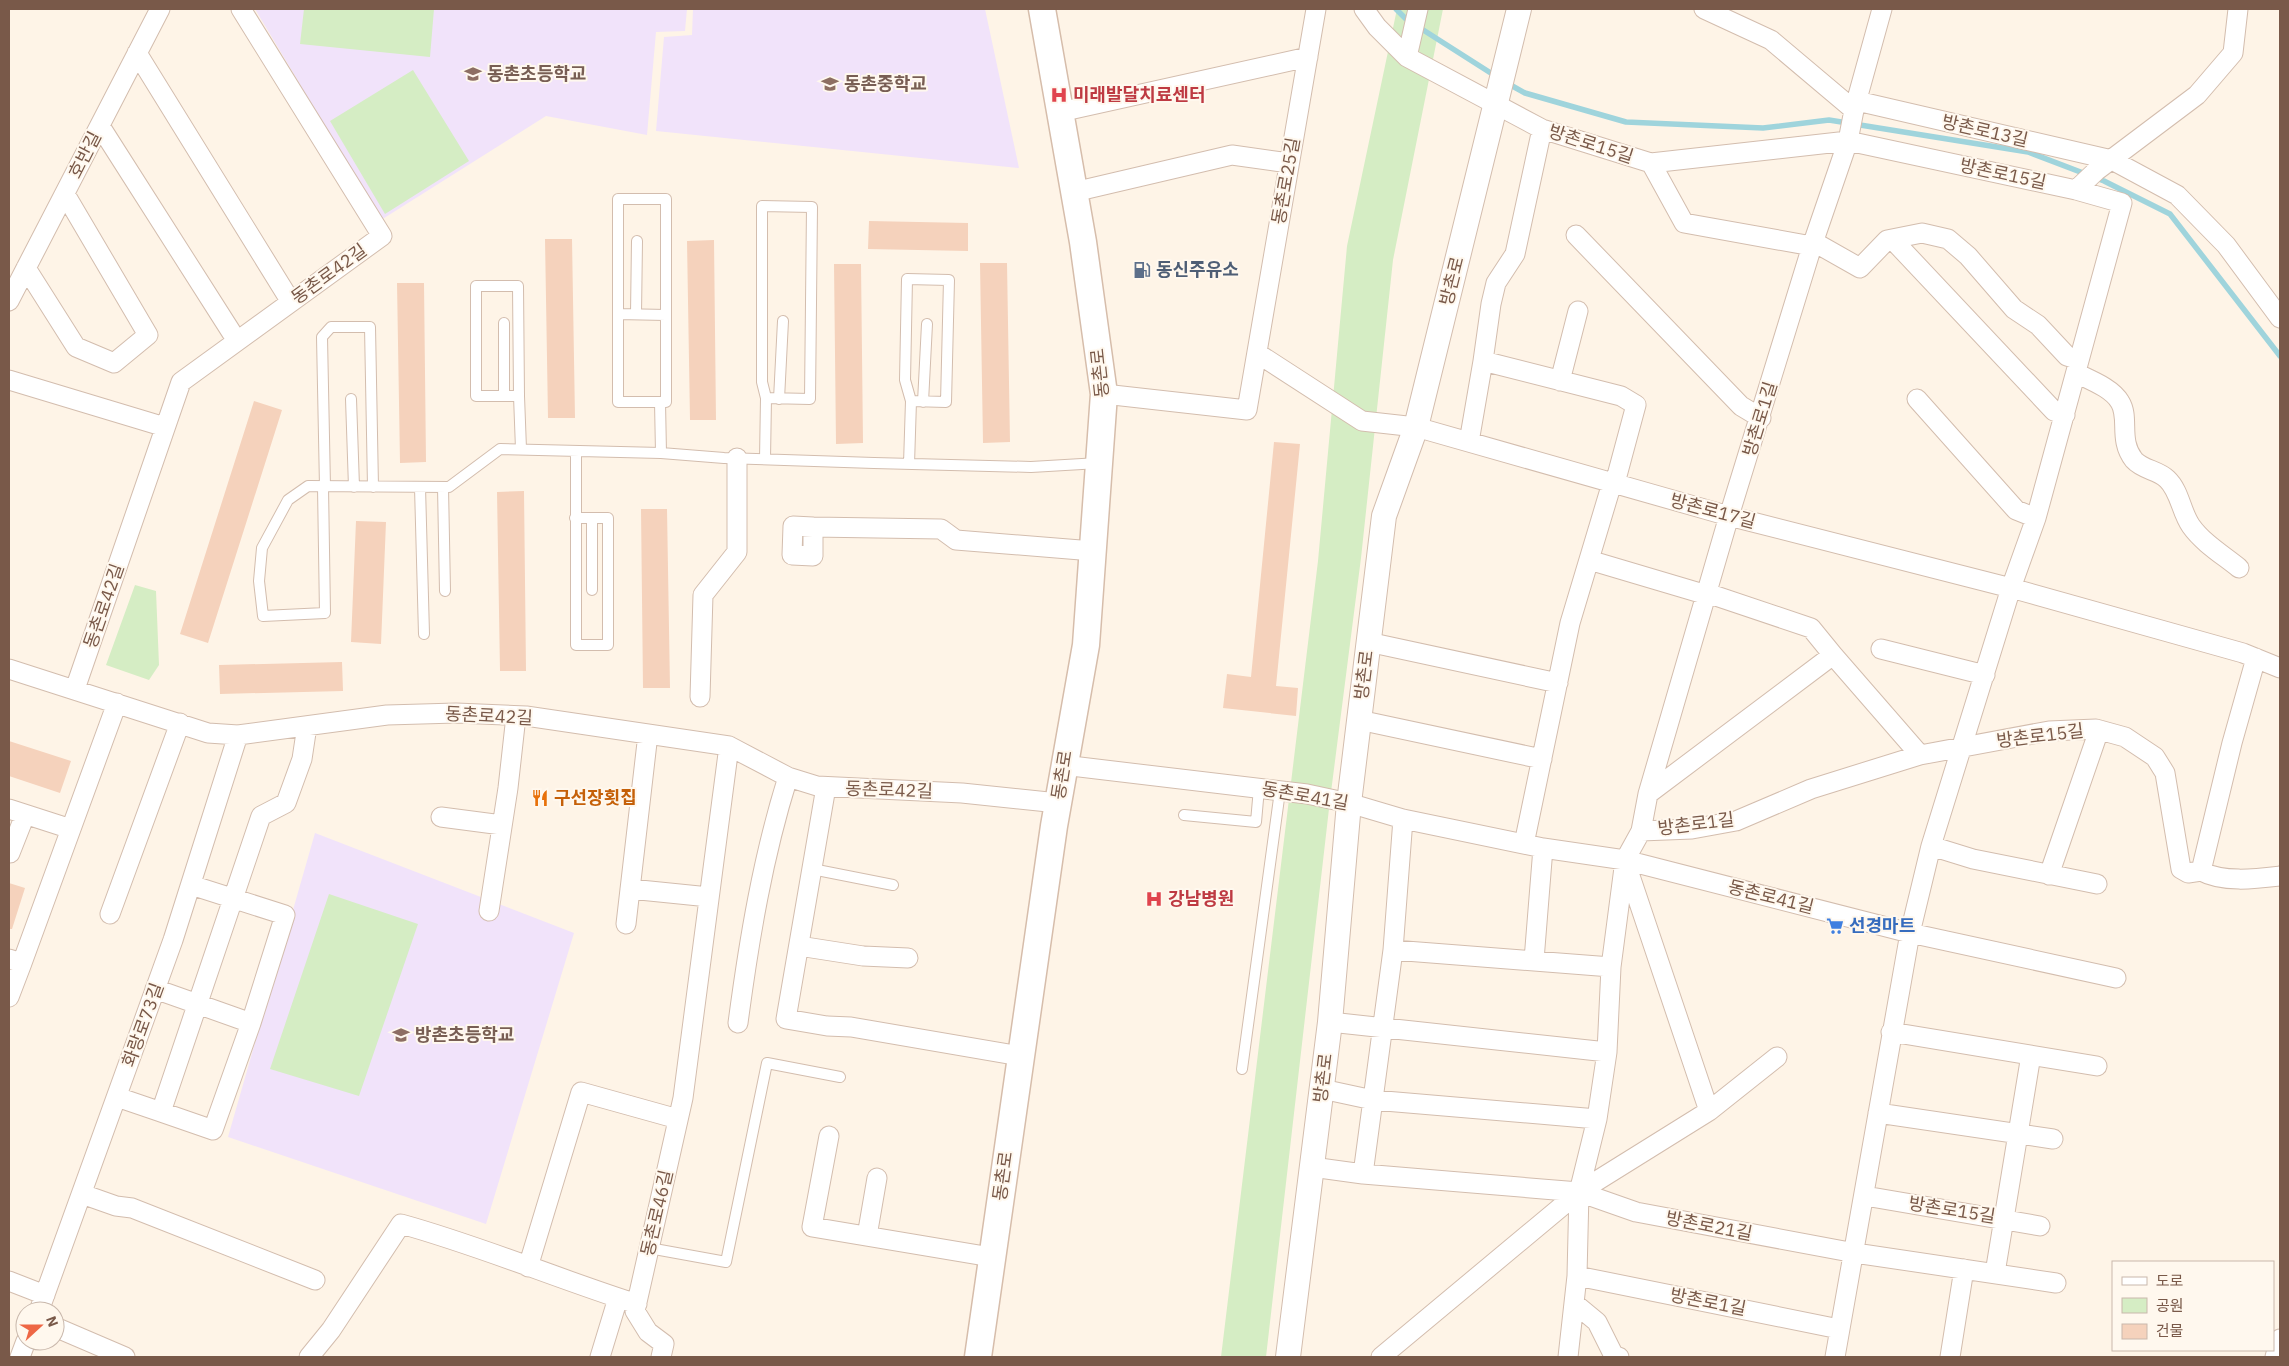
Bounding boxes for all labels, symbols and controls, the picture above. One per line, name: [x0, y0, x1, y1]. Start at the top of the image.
place label: 동촌초등학교: [487, 62, 586, 85]
school or university icon: 동촌초등학교: [463, 64, 483, 84]
place label: 동촌중학교: [844, 72, 927, 95]
school or university icon: 동촌중학교: [820, 74, 840, 94]
place label: 미래발달치료센터: [1073, 83, 1205, 106]
hospital icon: 미래발달치료센터: [1049, 85, 1069, 105]
street label: 방촌로13길: [1940, 109, 2030, 152]
street label: 방촌로15길: [1546, 119, 1636, 168]
street label: 호반길: [63, 127, 106, 182]
street label: 동촌로25길: [1267, 136, 1304, 226]
street label: 방촌로15길: [1958, 153, 2048, 194]
street label: 동촌로42길: [286, 238, 371, 309]
street label: 방촌로: [1434, 254, 1469, 308]
place label: 동신주유소: [1156, 258, 1239, 281]
fuel station icon: 동신주유소: [1132, 260, 1152, 280]
street label: 동촌로: [1085, 347, 1114, 399]
street label: 방촌로1길: [1737, 379, 1782, 459]
street label: 방촌로17길: [1668, 488, 1759, 533]
street label: 동촌로42길: [78, 561, 129, 651]
street label: 방촌로: [1349, 649, 1378, 701]
street label: 동촌로42길: [445, 702, 533, 729]
street label: 방촌로15길: [1995, 719, 2085, 752]
street label: 동촌로: [1046, 749, 1077, 801]
street label: 동촌로42길: [845, 776, 933, 803]
street label: 동촌로41길: [1260, 777, 1350, 814]
place label: 구선장횟집: [554, 786, 637, 809]
restaurant icon: 구선장횟집: [530, 788, 550, 808]
street label: 방촌로1길: [1656, 807, 1736, 840]
street label: 동촌로41길: [1726, 875, 1817, 918]
place label: 강남병원: [1168, 887, 1234, 910]
hospital icon: 강남병원: [1144, 889, 1164, 909]
place label: 선경마트: [1849, 914, 1915, 937]
supermarket icon: 선경마트: [1825, 916, 1845, 936]
street label: 화랑로73길: [117, 980, 168, 1070]
place label: 방촌초등학교: [415, 1023, 514, 1046]
school or university icon: 방촌초등학교: [391, 1025, 411, 1045]
street label: 방촌로: [1308, 1052, 1337, 1104]
street label: 동촌로: [988, 1150, 1017, 1202]
street label: 동촌로46길: [635, 1168, 678, 1258]
street label: 방촌로15길: [1907, 1191, 1997, 1228]
street label: 방촌로21길: [1664, 1206, 1754, 1245]
legend: [2112, 1261, 2274, 1351]
text: 도로: [2156, 1271, 2184, 1290]
street label: 방촌로1길: [1668, 1283, 1748, 1320]
text: 공원: [2156, 1296, 2184, 1315]
north arrow: [15, 1301, 65, 1351]
text: N: [42, 1313, 62, 1329]
text: 건물: [2156, 1321, 2184, 1340]

